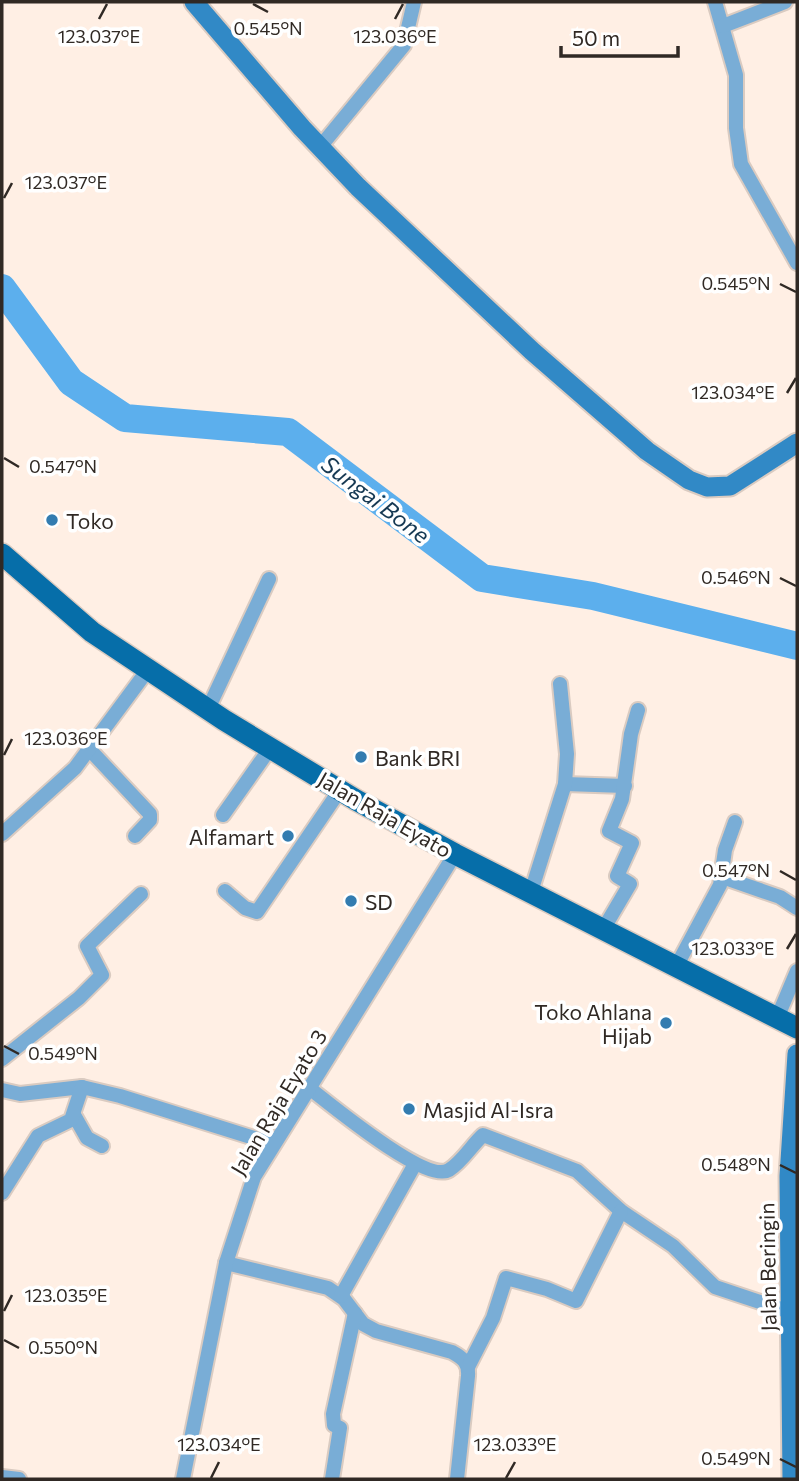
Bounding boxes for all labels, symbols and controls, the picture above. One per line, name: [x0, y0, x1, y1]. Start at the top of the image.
scale bar: [561, 14, 678, 58]
text: 0.545°N: [233, 17, 303, 39]
text: 123.037°E: [58, 25, 140, 47]
text: 123.036°E: [353, 25, 437, 47]
text: 50 m: [572, 25, 620, 50]
text: 123.037°E: [25, 171, 107, 193]
text: 0.545°N: [701, 272, 771, 294]
text: 123.034°E: [691, 381, 775, 403]
water label: Sungai Bone: [316, 449, 436, 549]
text: 0.547°N: [29, 455, 97, 477]
place label: Toko: [66, 508, 114, 533]
marker: Toko: [44, 512, 60, 528]
text: 0.546°N: [701, 566, 771, 588]
text: 123.036°E: [24, 727, 108, 749]
place label: Bank BRI: [375, 745, 460, 770]
marker: Bank BRI: [353, 749, 369, 765]
street label: Jalan Raja Eyato: [314, 766, 456, 862]
place label: Alfamart: [189, 824, 274, 849]
marker: Alfamart: [280, 828, 296, 844]
text: 0.547°N: [702, 859, 770, 881]
place label: SD: [365, 889, 393, 914]
marker: SD: [343, 893, 359, 909]
text: 123.033°E: [692, 937, 774, 959]
place label: Toko Ahlana Hijab: [534, 999, 652, 1048]
marker: Toko Ahlana Hijab: [658, 1015, 674, 1031]
street label: Jalan Raja Eyato 3: [225, 1025, 331, 1179]
text: 0.549°N: [28, 1042, 98, 1064]
place label: Masjid Al-Isra: [423, 1097, 554, 1122]
marker: Masjid Al-Isra: [401, 1101, 417, 1117]
text: 0.548°N: [701, 1153, 771, 1175]
street label: Jalan Beringin: [753, 1202, 781, 1332]
text: 123.035°E: [24, 1284, 108, 1306]
text: 0.550°N: [28, 1336, 98, 1358]
text: 123.034°E: [177, 1433, 261, 1455]
text: 123.033°E: [474, 1433, 556, 1455]
text: 0.549°N: [701, 1447, 771, 1469]

